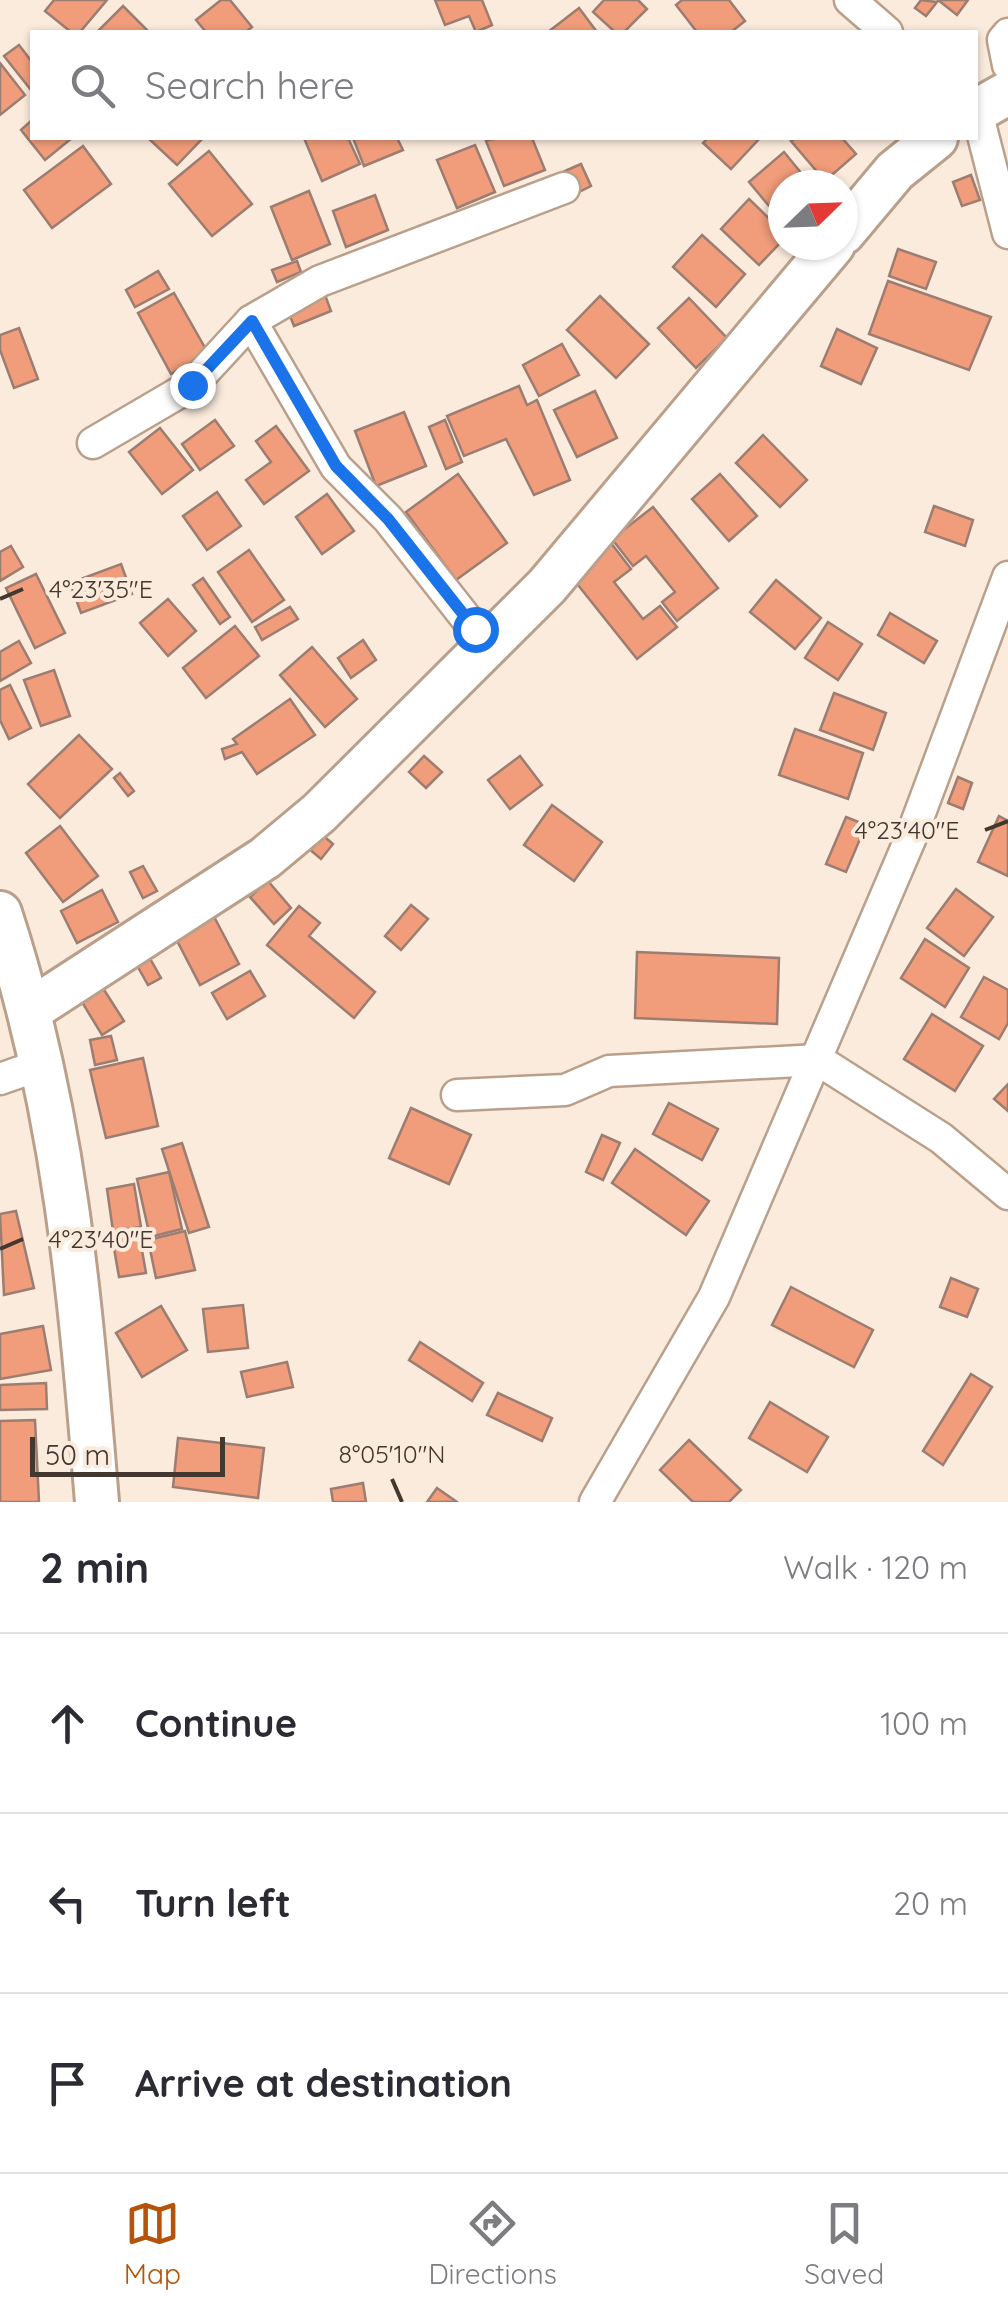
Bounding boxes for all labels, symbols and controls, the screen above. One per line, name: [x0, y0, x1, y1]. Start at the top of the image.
search box: [30, 30, 978, 140]
icon: search: [65, 58, 120, 113]
text: Search here: [145, 61, 355, 109]
north arrow: [768, 170, 858, 260]
route end: [170, 363, 216, 409]
text: 4°23'35"E: [49, 573, 153, 604]
route start: [453, 607, 499, 653]
text: 4°23'40"E: [854, 814, 960, 845]
text: 4°23'40"E: [48, 1223, 154, 1254]
scale bar: [30, 1432, 225, 1476]
text: 50 m: [45, 1437, 110, 1472]
text: 8°05'10"N: [338, 1438, 446, 1469]
text: 2 min: [40, 1541, 149, 1594]
text: Walk · 120 m: [783, 1547, 968, 1587]
icon: ahead: [40, 1696, 95, 1751]
text: Continue: [135, 1699, 297, 1747]
text: 100 m: [880, 1703, 968, 1743]
icon: left: [40, 1876, 95, 1931]
text: Turn left: [135, 1879, 291, 1927]
text: 20 m: [893, 1883, 968, 1923]
icon: arrive: [40, 2056, 95, 2111]
text: Arrive at destination: [135, 2059, 512, 2107]
tab: Map: [124, 2196, 181, 2291]
tab: Directions: [428, 2196, 557, 2291]
tab: Saved: [804, 2196, 884, 2291]

